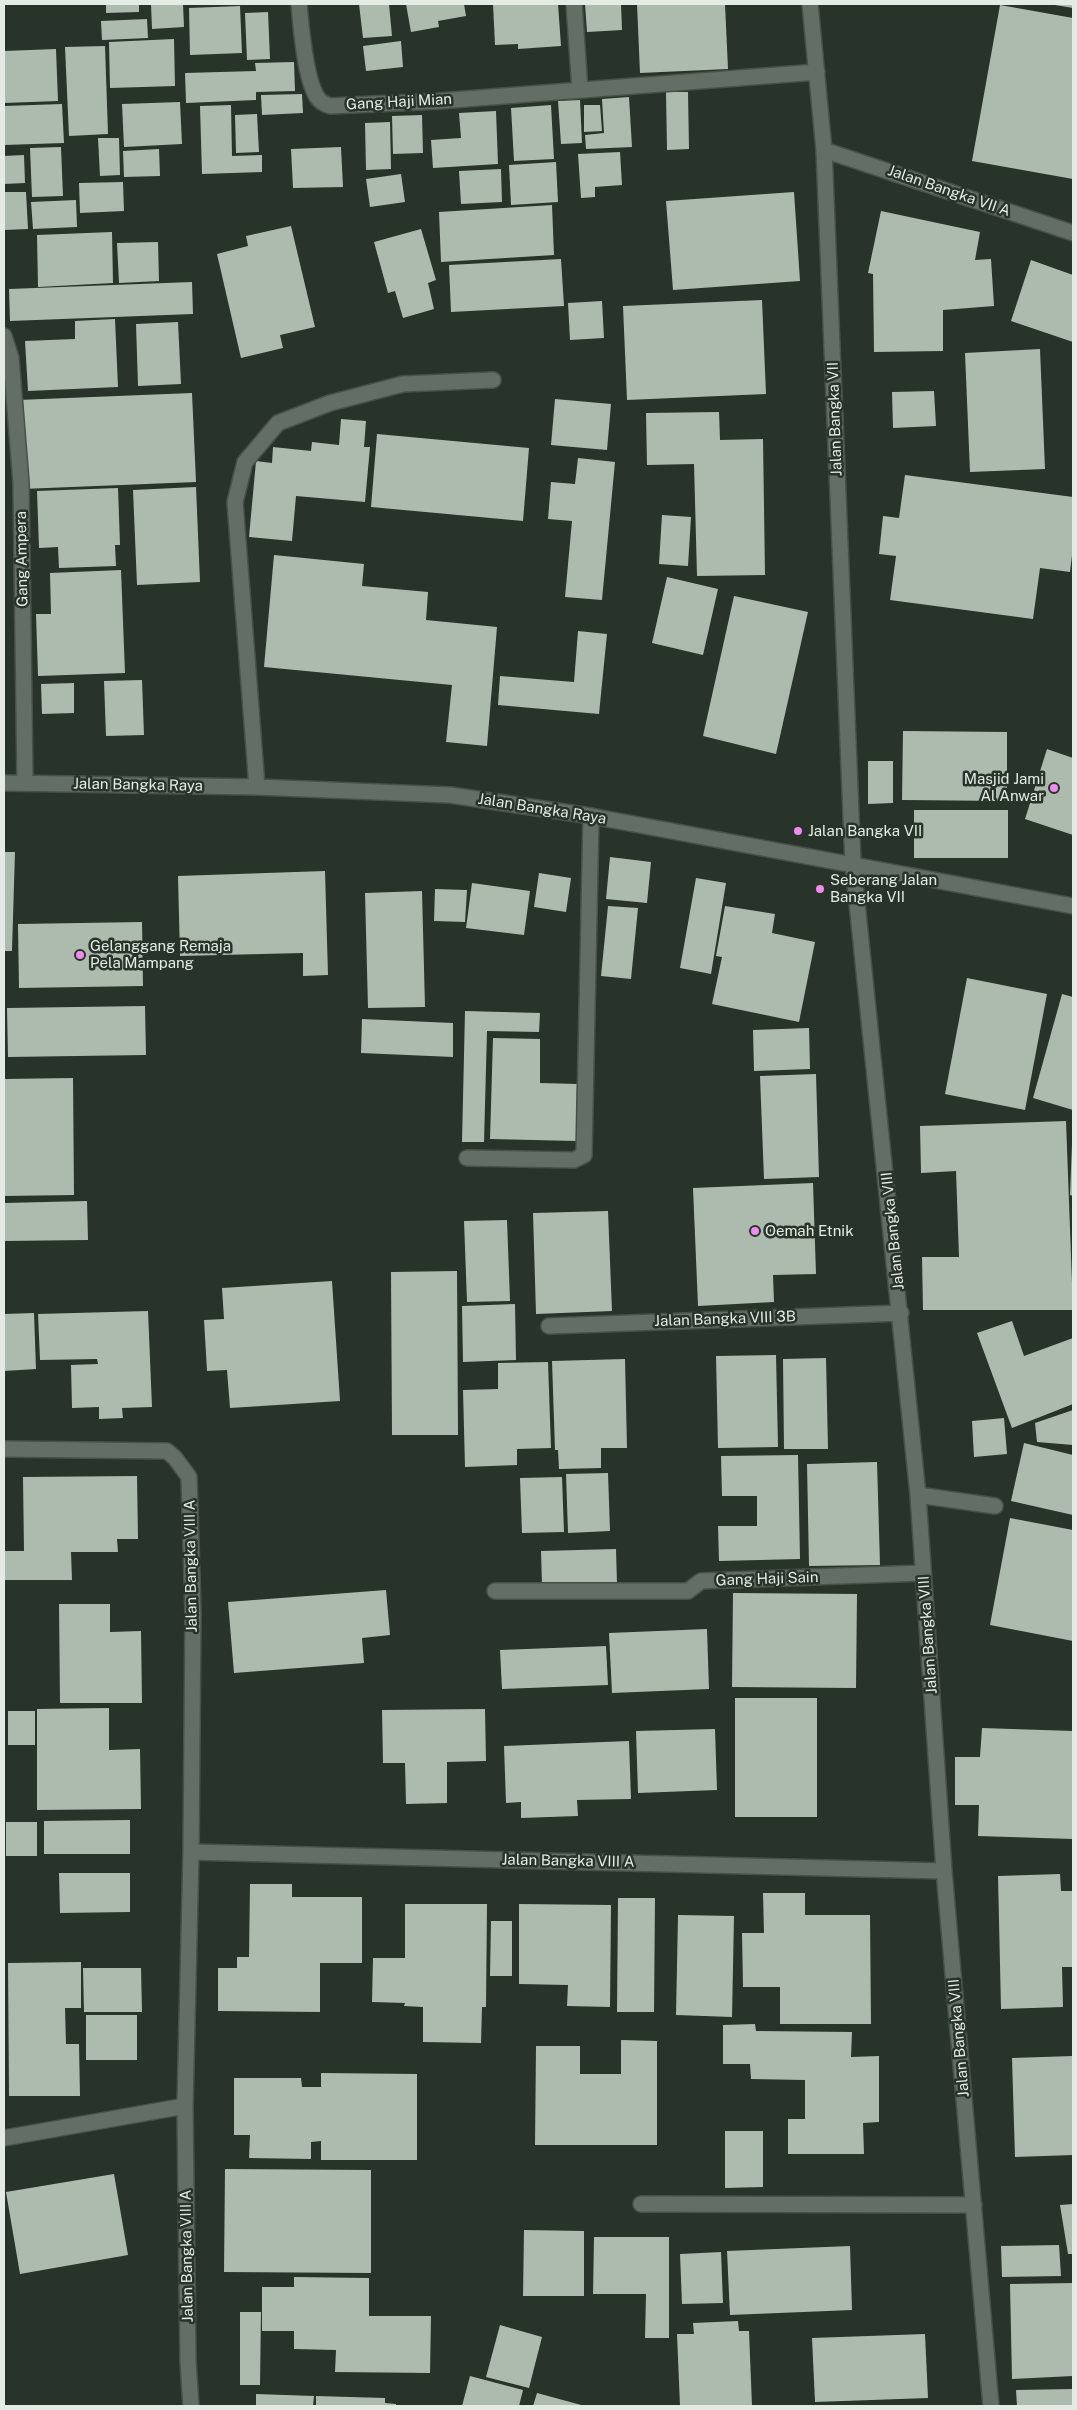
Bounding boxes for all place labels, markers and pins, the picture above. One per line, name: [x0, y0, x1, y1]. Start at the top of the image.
place label: Masjid Jami Al Anwar: [964, 770, 1044, 805]
marker: Masjid Jami Al Anwar: [1048, 782, 1060, 794]
place label: Jalan Bangka VII: [808, 822, 922, 840]
marker: Jalan Bangka VII: [792, 825, 804, 837]
place label: Seberang Jalan Bangka VII: [830, 871, 937, 906]
marker: Seberang Jalan Bangka VII: [814, 883, 826, 895]
place label: Gelanggang Remaja Pela Mampang: [90, 937, 231, 972]
marker: Gelanggang Remaja Pela Mampang: [74, 949, 86, 961]
place label: Oemah Etnik: [765, 1222, 854, 1240]
marker: Oemah Etnik: [749, 1225, 761, 1237]

